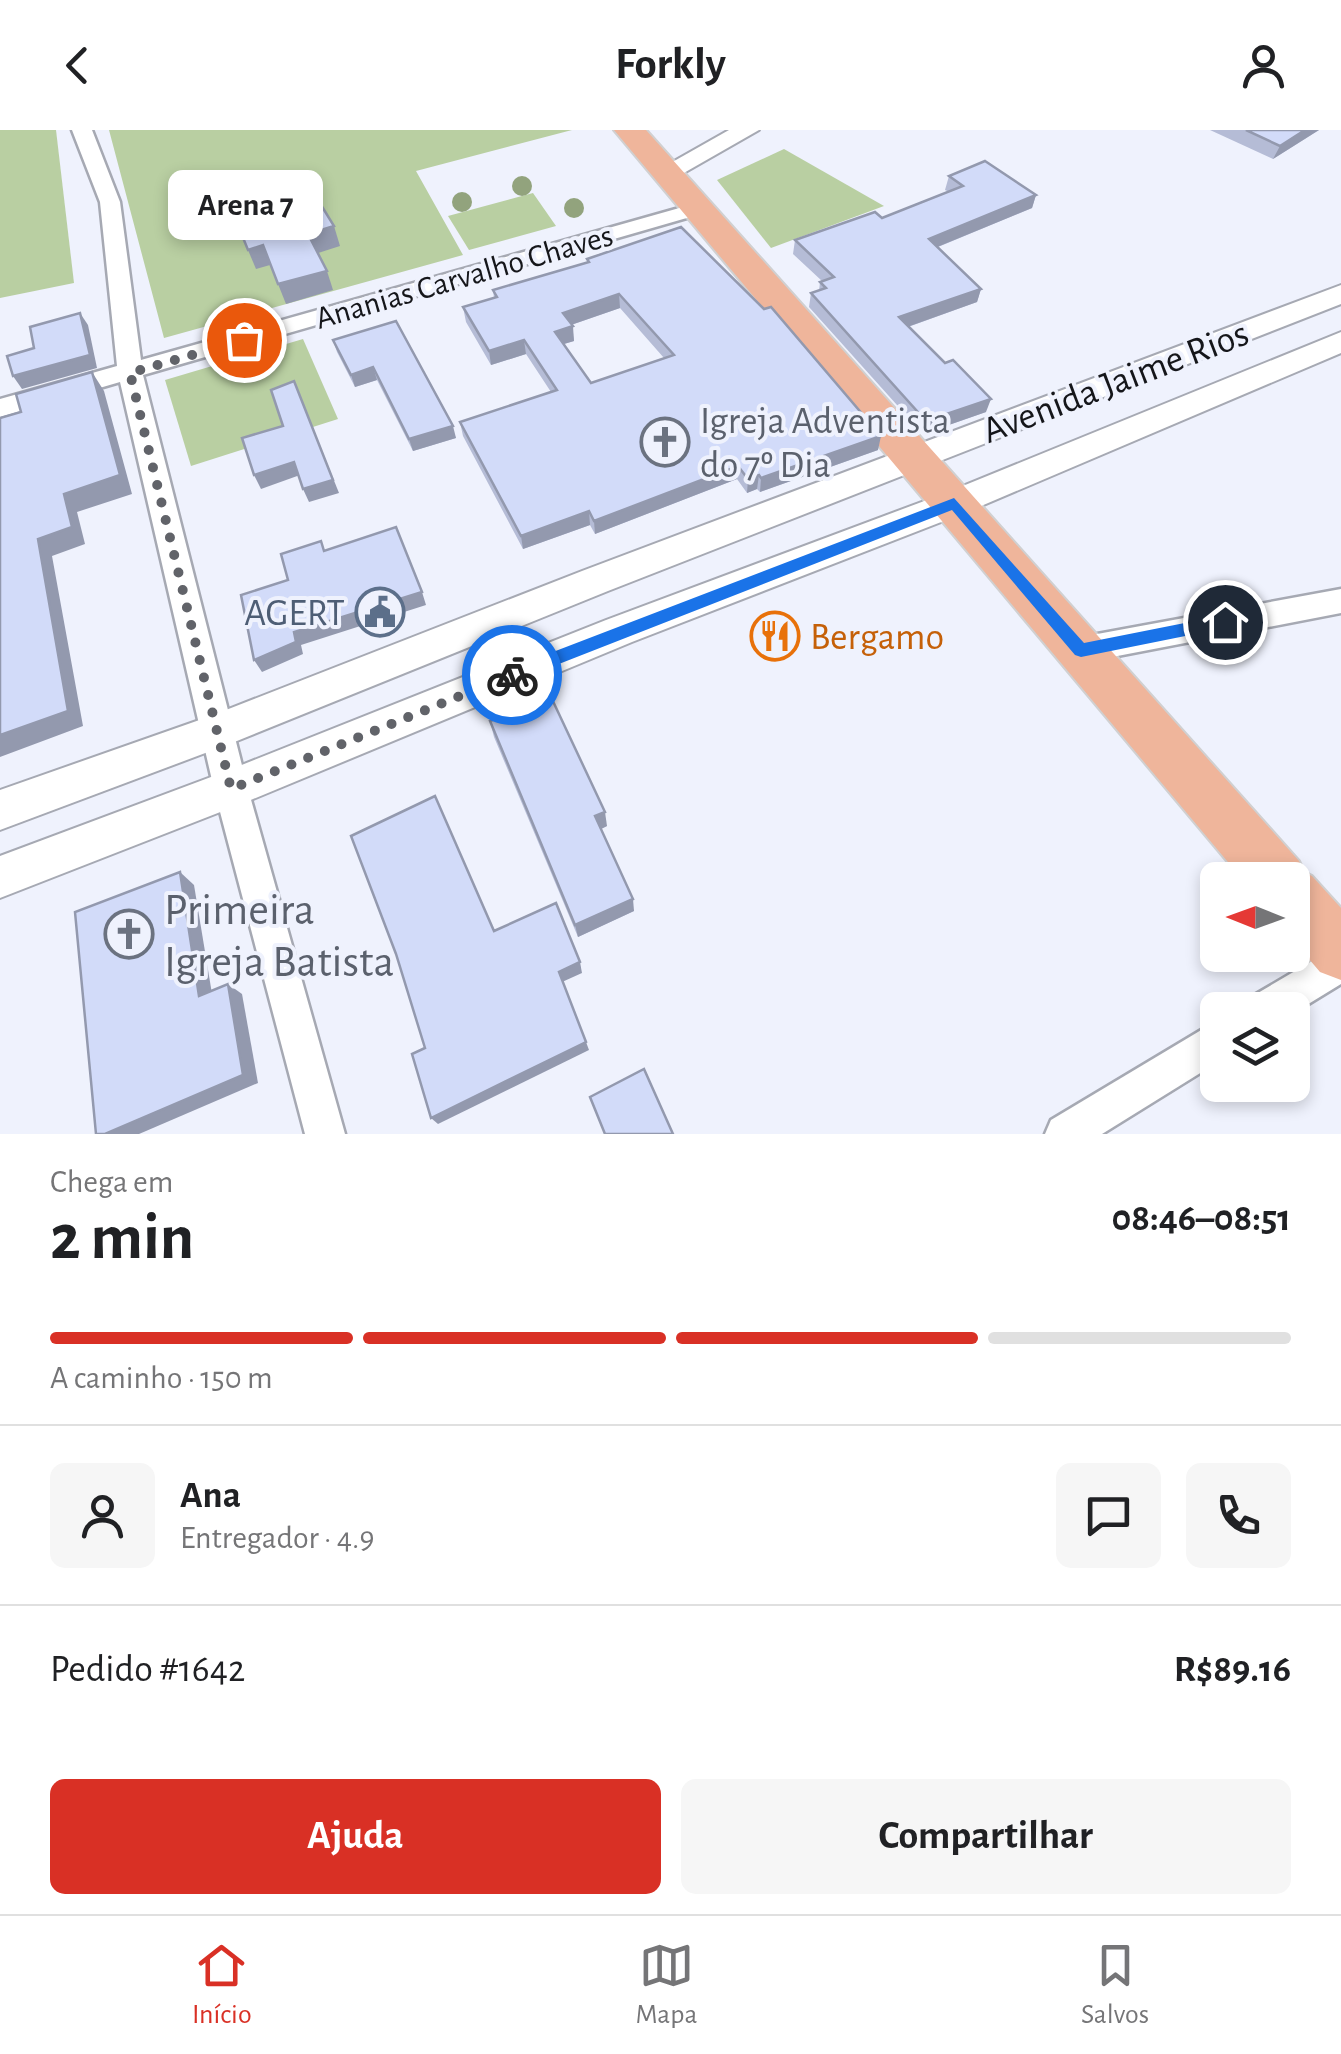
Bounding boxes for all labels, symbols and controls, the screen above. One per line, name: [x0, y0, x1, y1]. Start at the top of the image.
icon: back: [50, 38, 105, 93]
icon: person: [1236, 38, 1291, 93]
text: Forkly: [615, 42, 726, 87]
callout: Arena 7: [166, 170, 322, 240]
text: Arena 7: [197, 189, 294, 221]
street label: Ananias Carvalho Chaves: [312, 219, 617, 335]
pin: [202, 298, 287, 383]
icon: bag: [217, 313, 272, 368]
street label: Avenida Jaime Rios: [977, 315, 1254, 451]
place label: Igreja Adventista do 7º Dia: [700, 403, 950, 485]
church icon: Igreja Adventista do 7º Dia: [639, 416, 691, 468]
pin: [1183, 580, 1268, 665]
public building icon: AGERT: [354, 586, 406, 638]
place label: AGERT: [244, 595, 345, 633]
icon: home: [1198, 595, 1253, 650]
restaurant icon: Bergamo: [749, 610, 801, 662]
place label: Bergamo: [810, 619, 944, 657]
courier: [462, 625, 562, 725]
icon: bike: [485, 648, 540, 703]
north arrow: [1200, 862, 1310, 972]
map controls: [1200, 862, 1310, 1102]
place label: Primeira Igreja Batista: [164, 888, 394, 985]
church icon: Primeira Igreja Batista: [103, 908, 155, 960]
button: layers: [1200, 992, 1310, 1102]
text: Chega em: [50, 1166, 173, 1198]
text: 08:46–08:51: [1111, 1200, 1291, 1238]
text: 2 min: [50, 1206, 194, 1271]
text: A caminho · 150 m: [50, 1362, 273, 1394]
button: person: [50, 1463, 155, 1568]
button: chat: [1056, 1463, 1161, 1568]
button: phone: [1186, 1463, 1291, 1568]
text: Ana: [180, 1477, 241, 1515]
text: Entregador · 4.9: [180, 1522, 374, 1554]
text: Pedido #1642: [50, 1651, 245, 1689]
text: R$89.16: [1174, 1651, 1291, 1689]
button: Ajuda: [50, 1779, 661, 1894]
button: Compartilhar: [681, 1779, 1291, 1894]
tab: Início: [192, 1938, 252, 2032]
tab: Mapa: [635, 1938, 697, 2032]
tab: Salvos: [1081, 1938, 1149, 2032]

